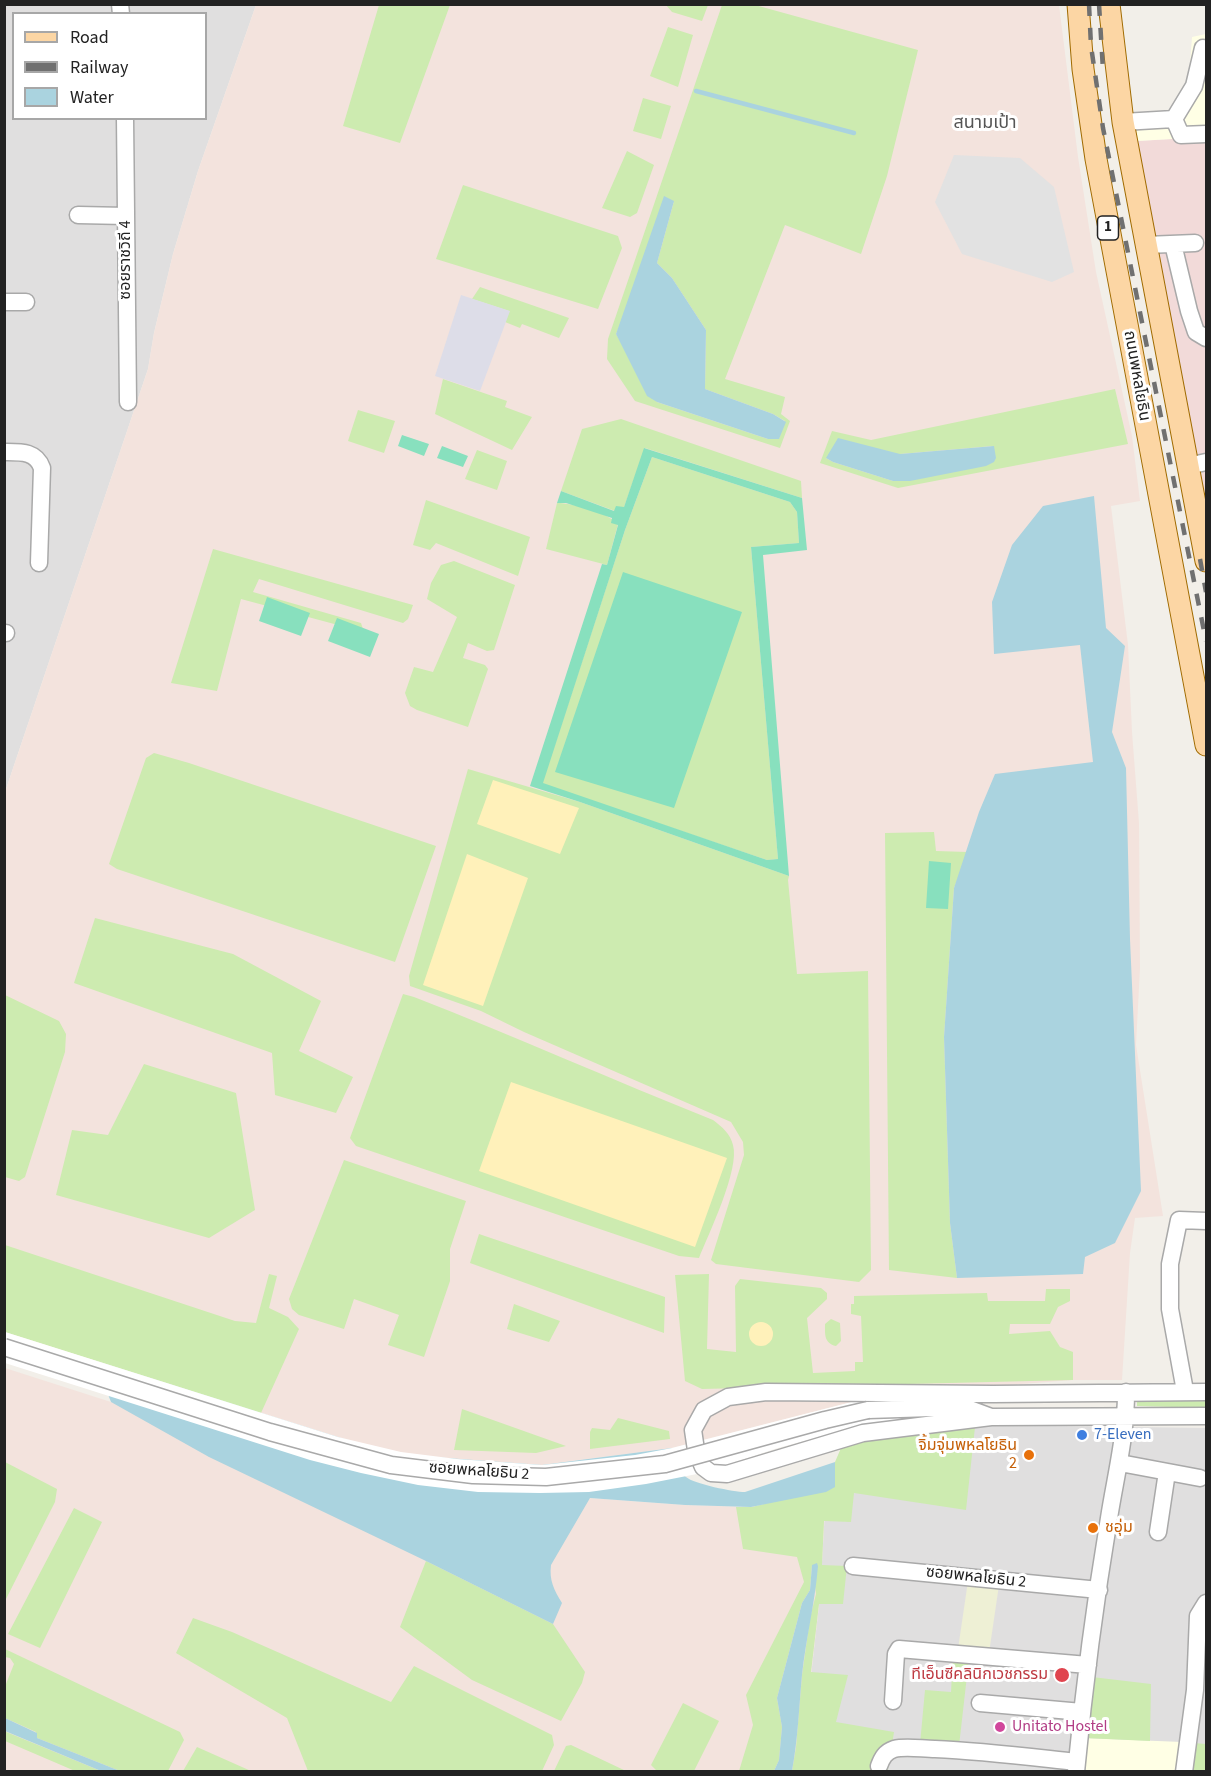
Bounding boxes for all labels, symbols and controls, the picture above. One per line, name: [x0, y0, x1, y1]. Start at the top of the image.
legend: [12, 12, 207, 120]
text: Road: [70, 25, 109, 50]
text: Railway: [70, 55, 129, 80]
text: Water: [70, 85, 114, 110]
district label: สนามเป้า: [954, 113, 1016, 135]
road number: 1: [1098, 216, 1118, 240]
street label: ซอยราชวิถี 4: [116, 220, 136, 300]
street label: ถนนพหลโยธิน: [1119, 329, 1153, 423]
place label: 7-Eleven: [1094, 1425, 1152, 1445]
marker: 7-Eleven: [1075, 1428, 1089, 1442]
place label: จิ้มจุ่มพหลโยธิน 2: [918, 1436, 1017, 1474]
marker: จิ้มจุ่มพหลโยธิน 2: [1022, 1448, 1036, 1462]
street label: ซอยพหลโยธิน 2: [428, 1459, 530, 1485]
place label: ชอุ่ม: [1105, 1518, 1133, 1538]
marker: ชอุ่ม: [1086, 1521, 1100, 1535]
street label: ซอยพหลโยธิน 2: [925, 1563, 1027, 1593]
place label: ทีเอ็นซีคลินิกเวชกรรม: [911, 1665, 1048, 1685]
marker: ทีเอ็นซีคลินิกเวชกรรม: [1053, 1666, 1071, 1684]
place label: Unitato Hostel: [1012, 1717, 1108, 1737]
marker: Unitato Hostel: [993, 1720, 1007, 1734]

